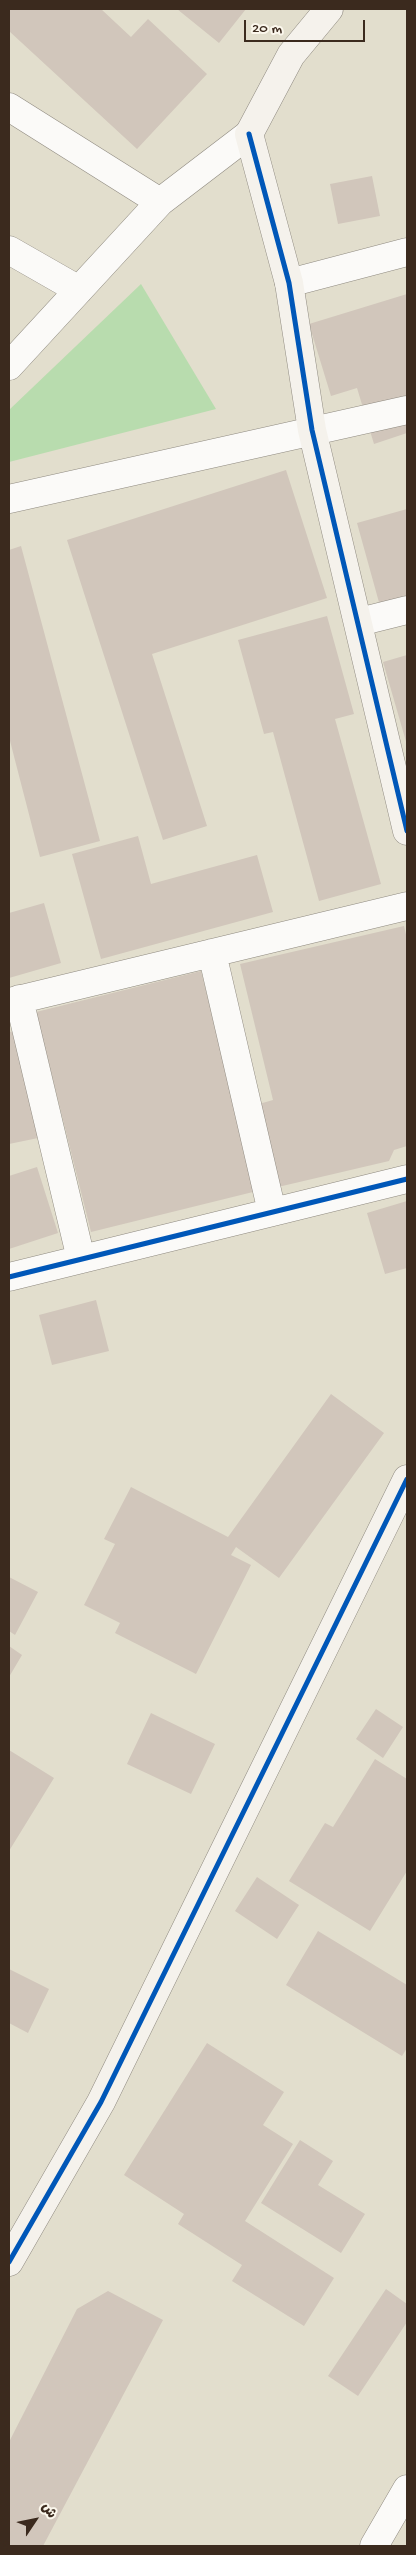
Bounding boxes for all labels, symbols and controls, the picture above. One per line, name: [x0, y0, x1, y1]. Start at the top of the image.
scale bar: [246, 10, 367, 42]
text: 20 m: [252, 20, 282, 38]
north arrow: [10, 2495, 60, 2545]
text: ش: [36, 2500, 59, 2522]

